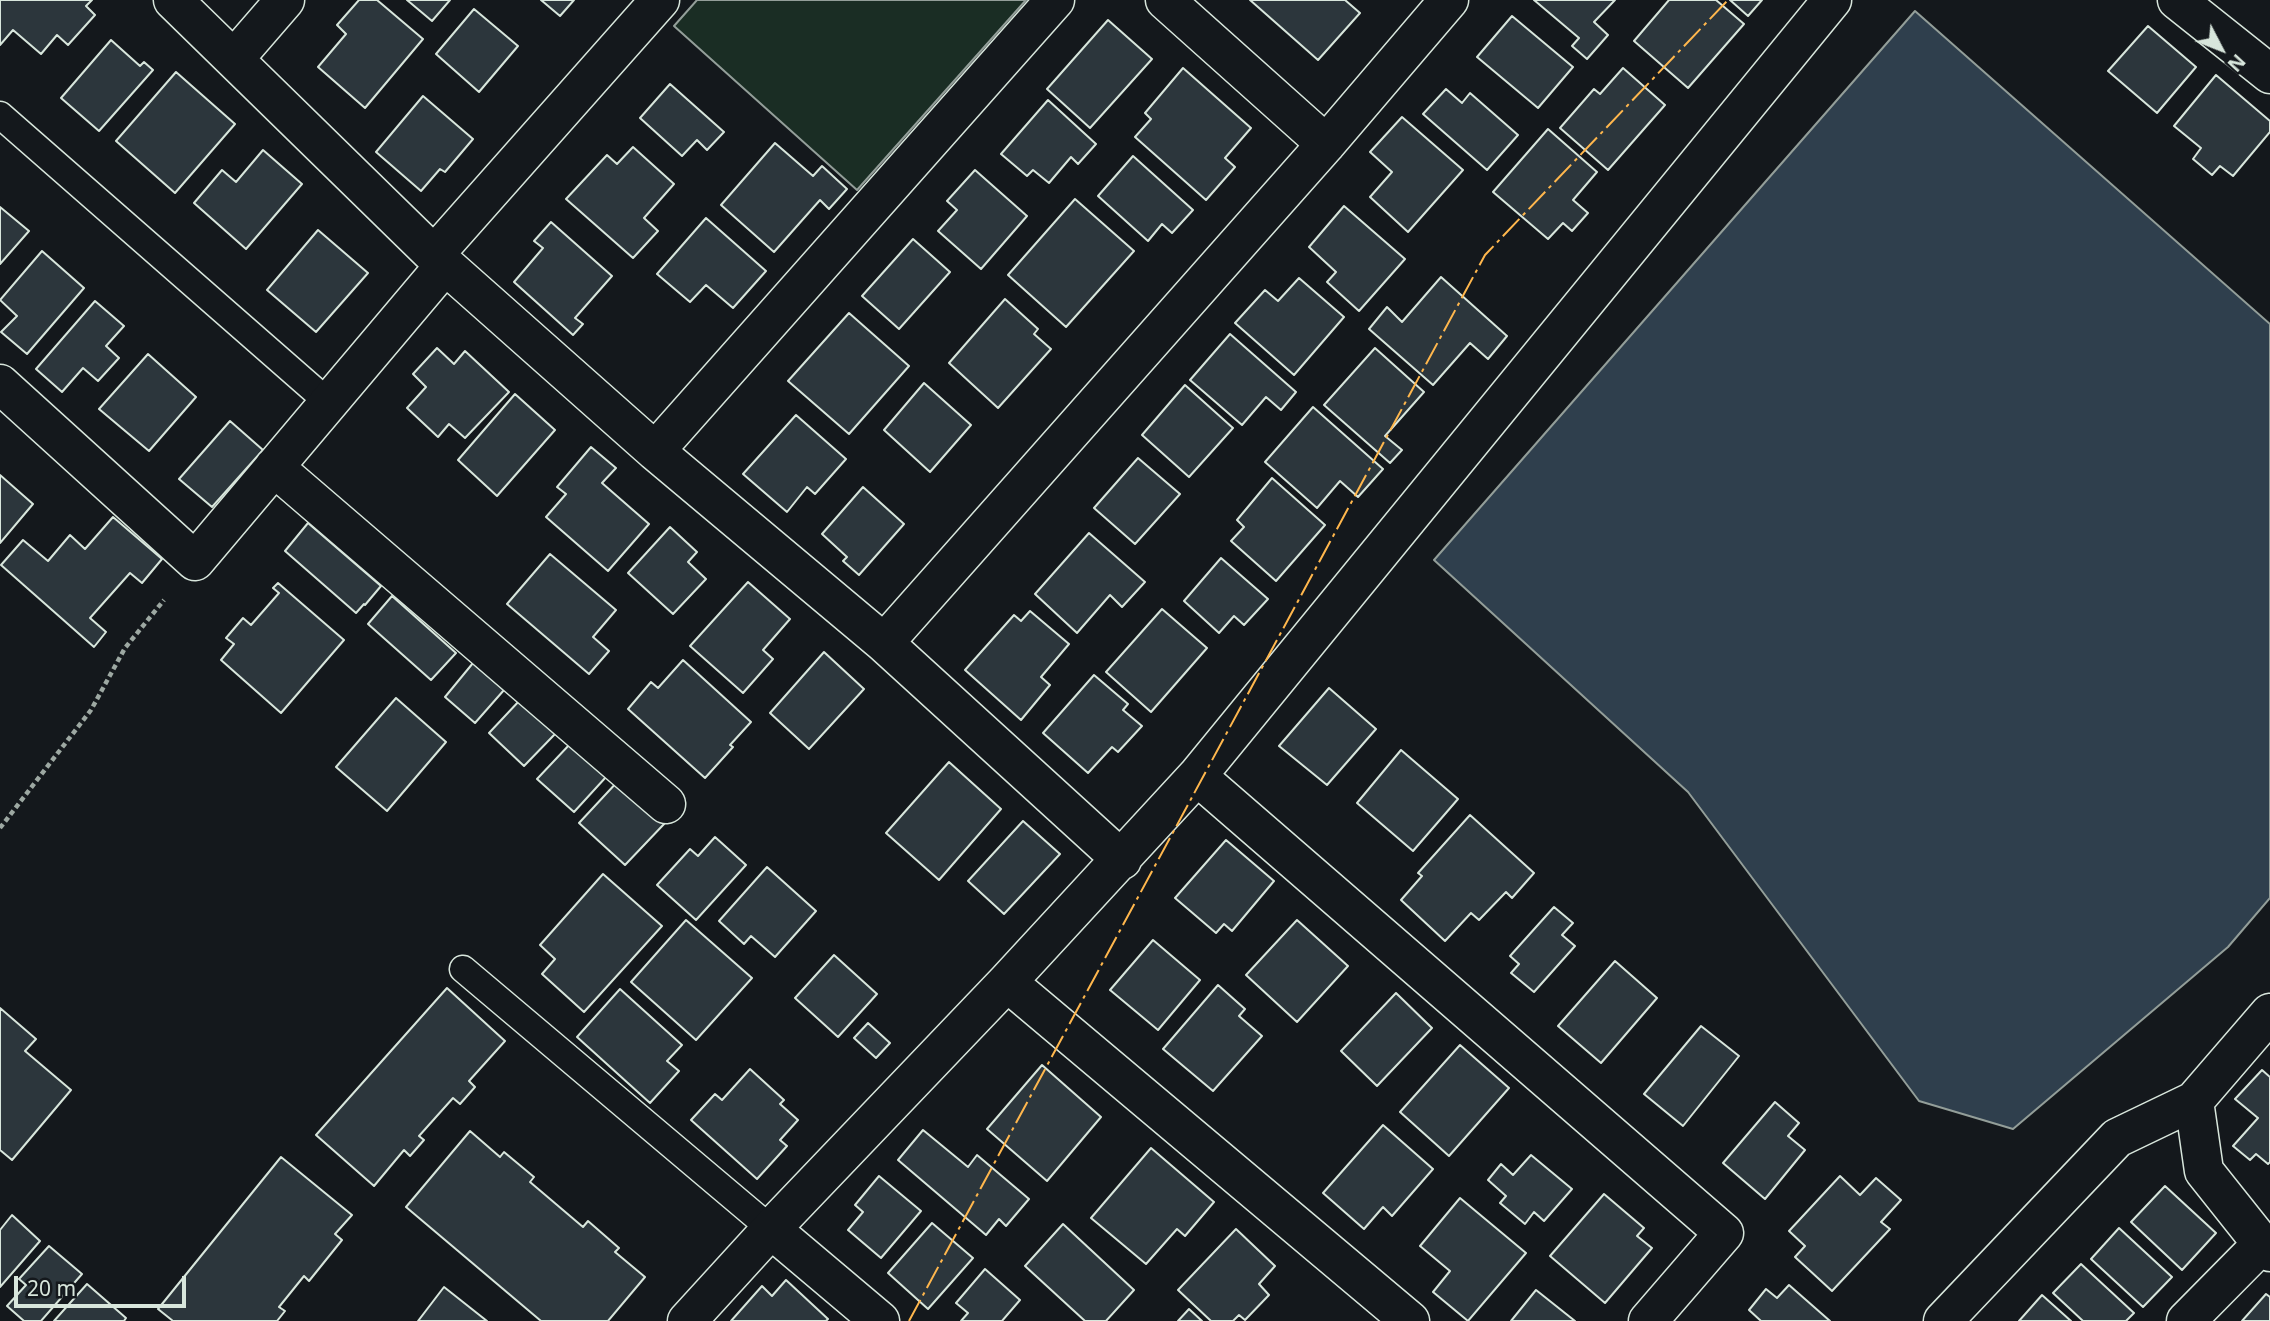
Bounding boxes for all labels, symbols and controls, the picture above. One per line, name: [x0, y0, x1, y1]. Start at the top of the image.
north arrow: [2186, 14, 2256, 84]
text: N: [2222, 49, 2251, 77]
scale bar: [18, 1262, 189, 1306]
text: 20 m: [27, 1274, 76, 1302]

